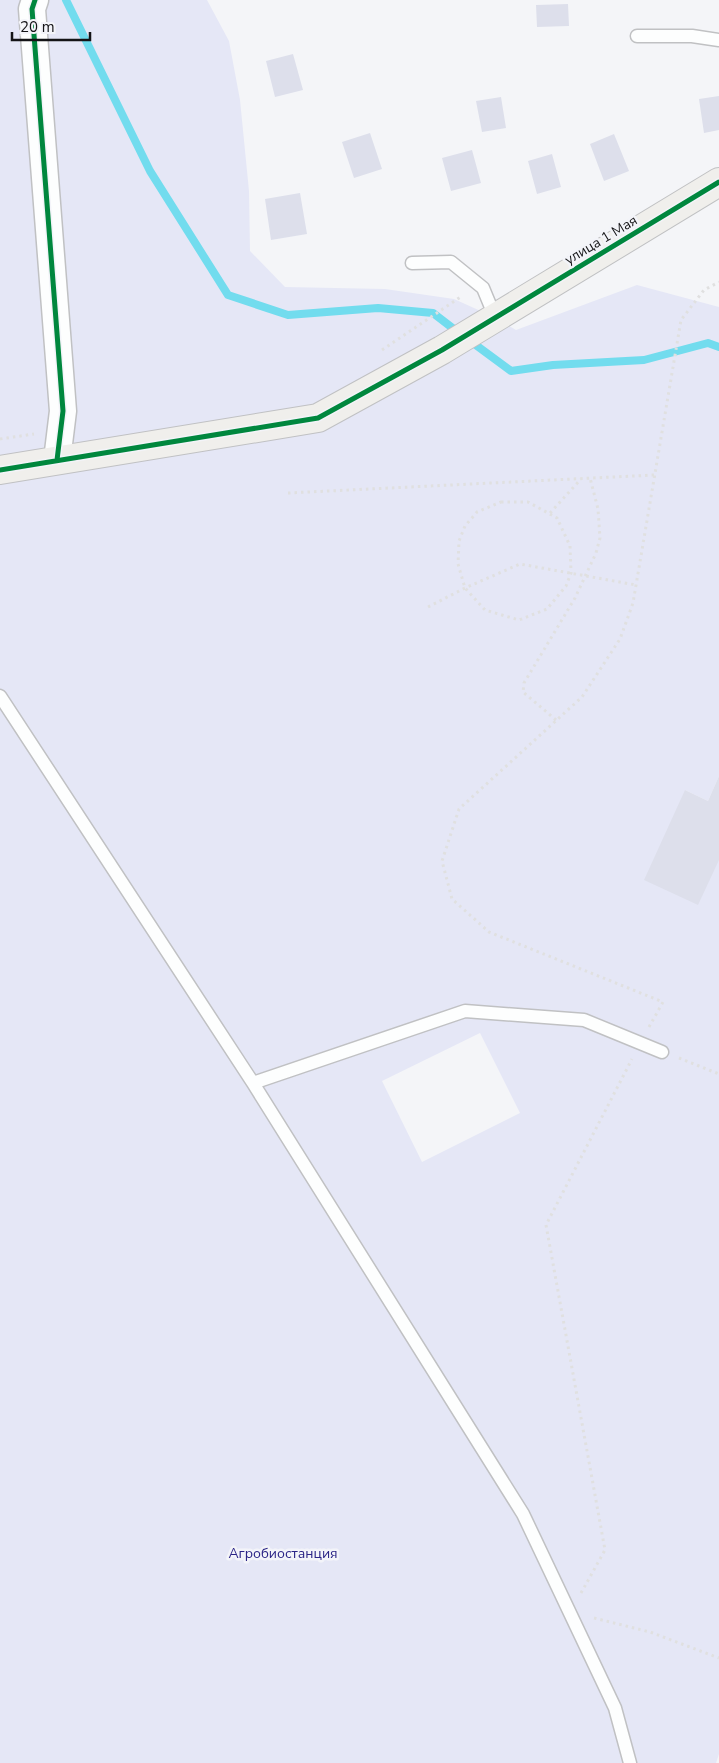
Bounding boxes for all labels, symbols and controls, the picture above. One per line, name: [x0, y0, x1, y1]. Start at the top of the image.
scale bar: [12, 10, 90, 42]
text: 20 m: [20, 17, 55, 37]
street label: улица 1 Мая: [561, 211, 641, 269]
park label: Агробиостанция: [228, 1544, 338, 1563]

